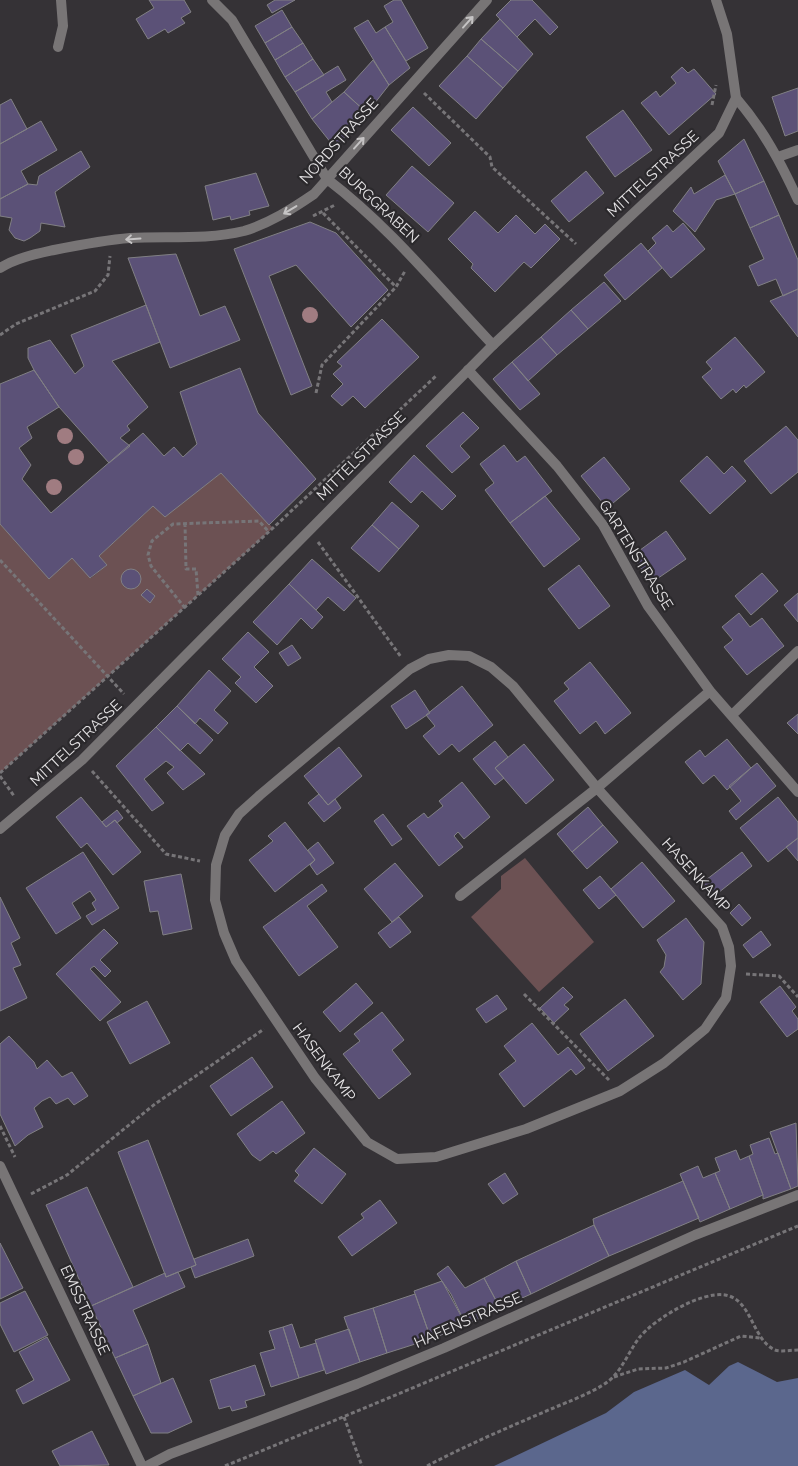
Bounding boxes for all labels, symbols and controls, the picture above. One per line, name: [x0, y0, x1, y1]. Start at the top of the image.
one-way arrow: [462, 15, 474, 28]
street label: NORDSTRASSE: [296, 95, 382, 187]
street label: MITTELSTRASSE: [604, 127, 702, 221]
one-way arrow: [353, 136, 365, 149]
street label: BURGGRABEN: [335, 163, 423, 247]
one-way arrow: [284, 206, 298, 216]
one-way arrow: [125, 234, 141, 243]
street label: MITTELSTRASSE: [313, 408, 409, 504]
street label: GARTENSTRASSE: [595, 497, 677, 613]
street label: MITTELSTRASSE: [27, 696, 125, 790]
street label: HASENKAMP: [658, 834, 734, 916]
street label: HASENKAMP: [289, 1019, 359, 1105]
street label: EMSSTRASSE: [56, 1262, 114, 1358]
street label: HAFENSTRASSE: [411, 1288, 525, 1352]

